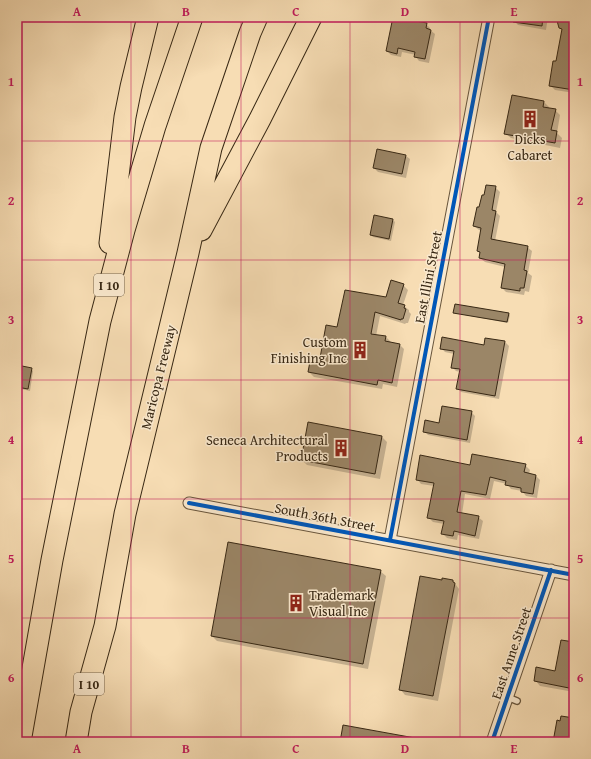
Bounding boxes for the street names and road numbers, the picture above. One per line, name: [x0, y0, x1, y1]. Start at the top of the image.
street label: East Illini Street: [409, 229, 447, 325]
road number: I 10: [94, 274, 124, 296]
street label: Maricopa Freeway: [135, 323, 181, 431]
street label: South 36th Street: [273, 497, 377, 537]
street label: East Anne Street: [486, 604, 536, 702]
road number: I 10: [74, 673, 104, 695]

